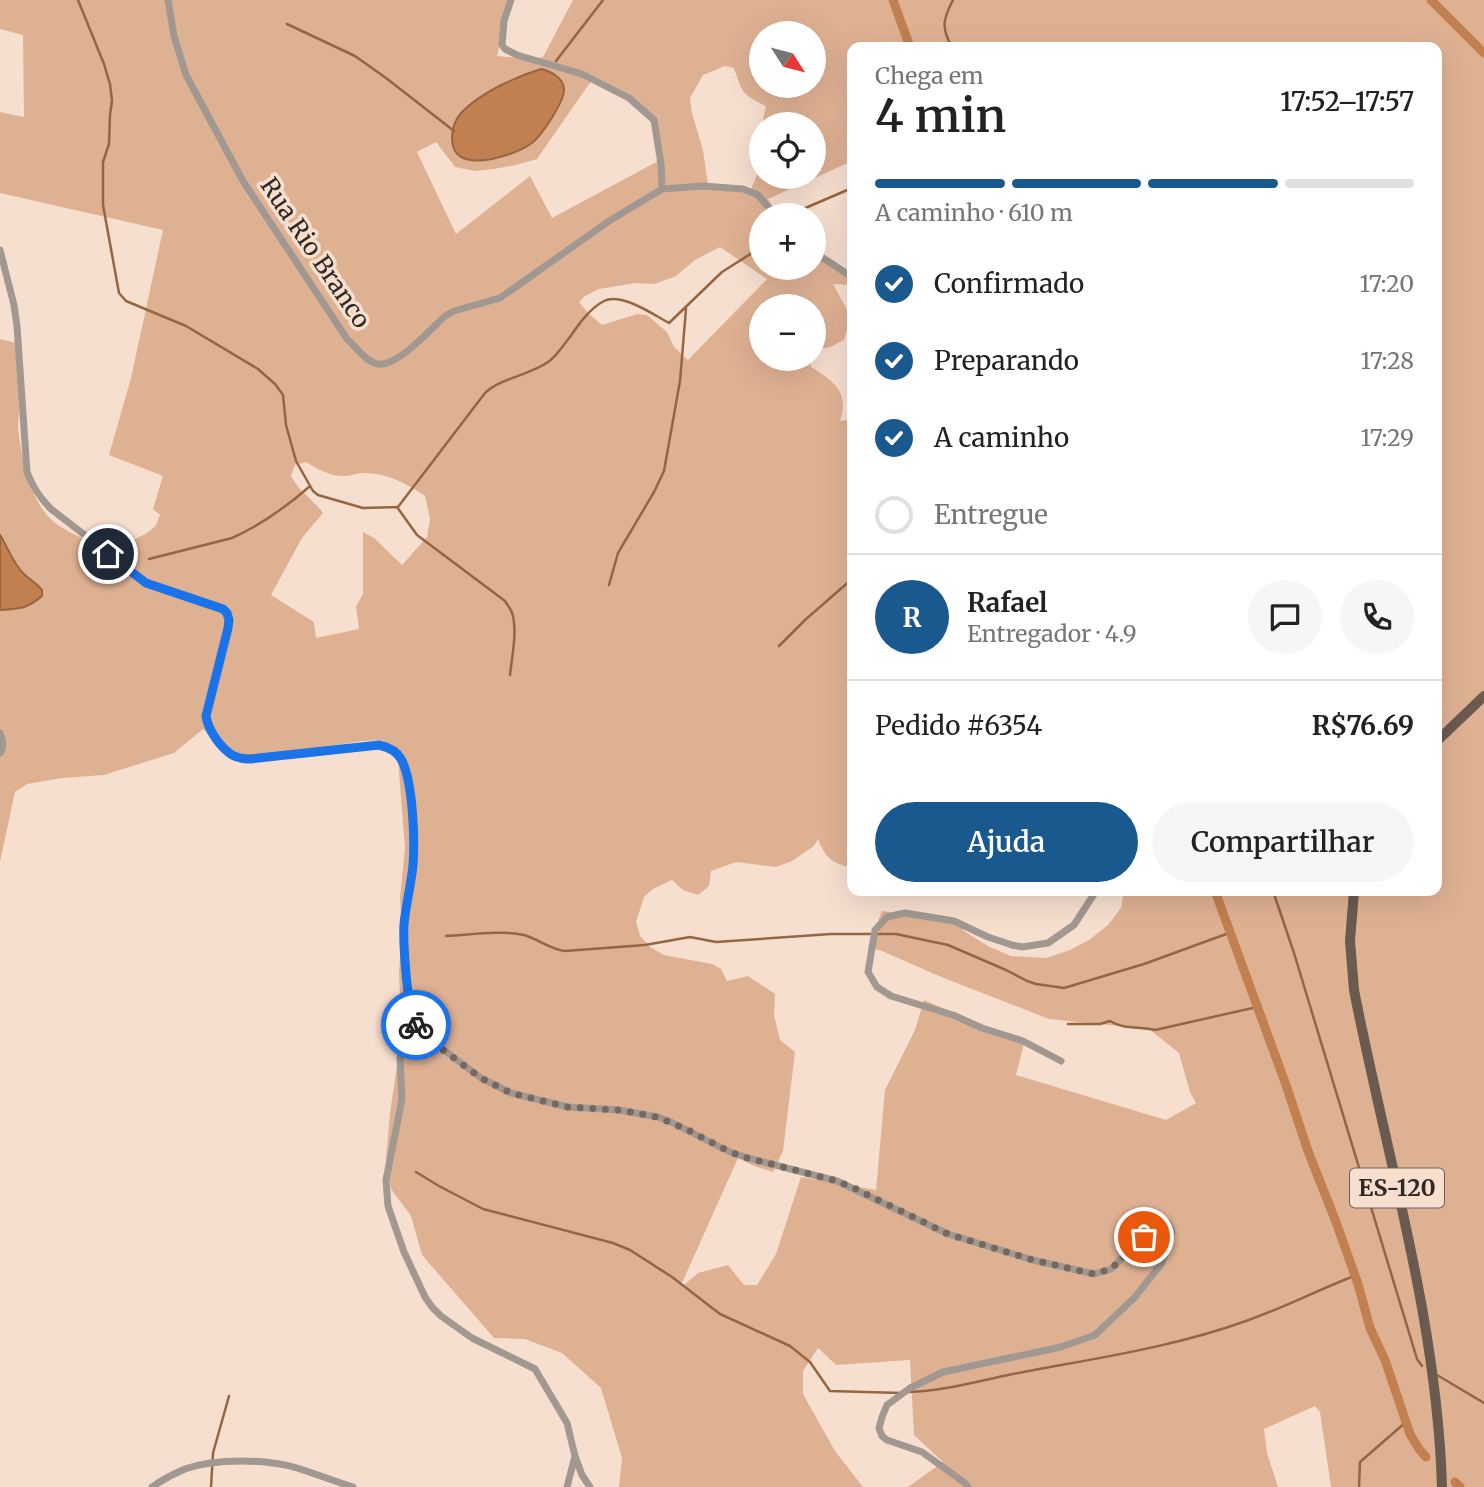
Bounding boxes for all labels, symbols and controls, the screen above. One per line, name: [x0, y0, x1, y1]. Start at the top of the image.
north arrow: [749, 21, 826, 98]
map controls: [749, 21, 826, 371]
text: Chega em: [875, 61, 984, 90]
text: 17:52–17:57: [1280, 85, 1414, 118]
text: 4 min: [875, 87, 1006, 145]
button: locate: [749, 112, 826, 189]
street label: Rua Rio Branco: [254, 171, 377, 334]
text: A caminho · 610 m: [875, 198, 1073, 227]
button: +: [749, 203, 826, 280]
icon: check: [875, 265, 913, 303]
text: Confirmado: [934, 267, 1084, 300]
text: 17:20: [1360, 269, 1414, 298]
button: −: [749, 294, 826, 371]
icon: check: [875, 342, 913, 380]
text: Preparando: [934, 344, 1079, 377]
text: 17:28: [1361, 346, 1414, 375]
icon: check: [875, 419, 913, 457]
text: A caminho: [934, 421, 1069, 454]
text: 17:29: [1361, 423, 1414, 452]
text: Entregue: [934, 498, 1048, 531]
pin: [78, 524, 138, 584]
icon: home: [89, 535, 127, 573]
button: chat: [1248, 580, 1322, 654]
button: phone: [1340, 580, 1414, 654]
text: Rafael: [967, 586, 1048, 619]
text: R: [903, 601, 921, 634]
text: Entregador · 4.9: [967, 619, 1137, 648]
text: Pedido #6354: [875, 709, 1042, 742]
text: R$76.69: [1312, 709, 1414, 742]
button: Ajuda: [875, 802, 1138, 882]
button: Compartilhar: [1152, 802, 1414, 882]
courier: [381, 990, 451, 1060]
icon: bike: [397, 1006, 435, 1044]
road number: ES-120: [1350, 1168, 1444, 1208]
pin: [1114, 1207, 1174, 1267]
icon: bag: [1125, 1218, 1163, 1256]

